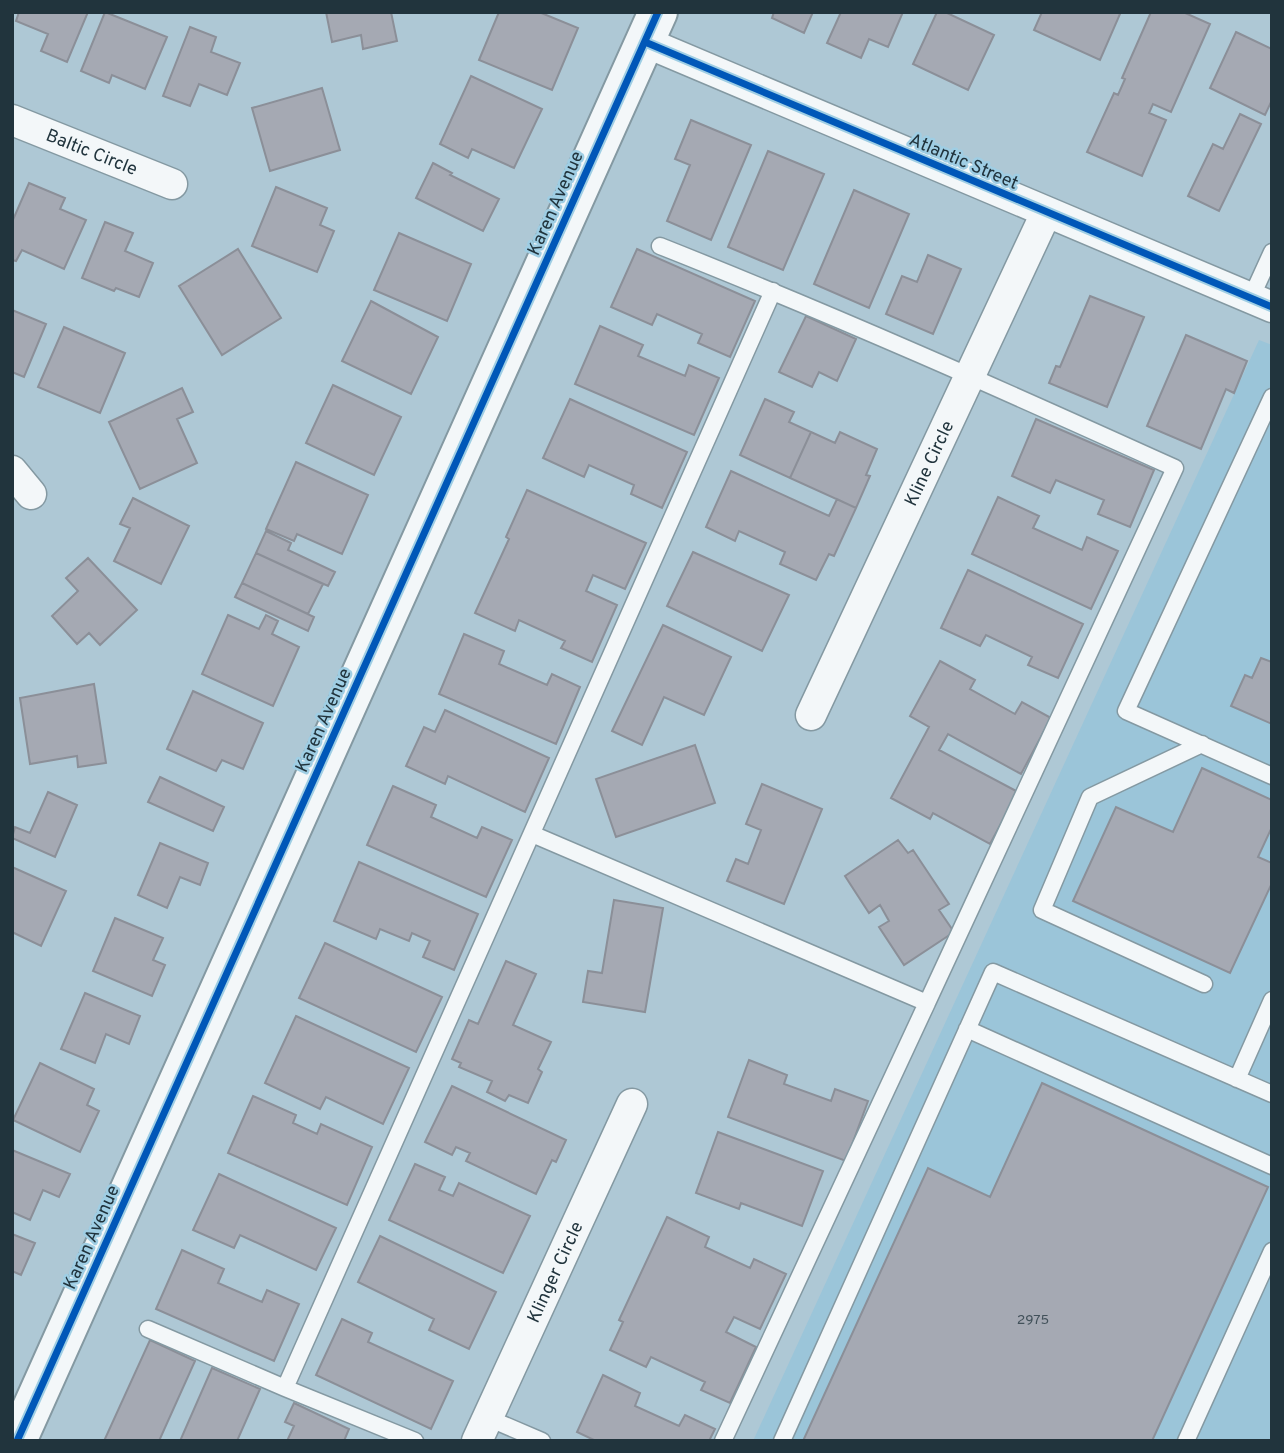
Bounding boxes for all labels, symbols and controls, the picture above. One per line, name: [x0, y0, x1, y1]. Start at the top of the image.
street label: Baltic Circle: [42, 125, 140, 182]
street label: Atlantic Street: [905, 129, 1022, 196]
street label: Karen Avenue: [523, 148, 590, 259]
street label: Kline Circle: [900, 417, 960, 510]
street label: Karen Avenue: [291, 665, 358, 776]
street label: Karen Avenue: [59, 1182, 126, 1293]
street label: Klinger Circle: [523, 1218, 589, 1327]
house number: 2975: [1017, 1312, 1049, 1329]

